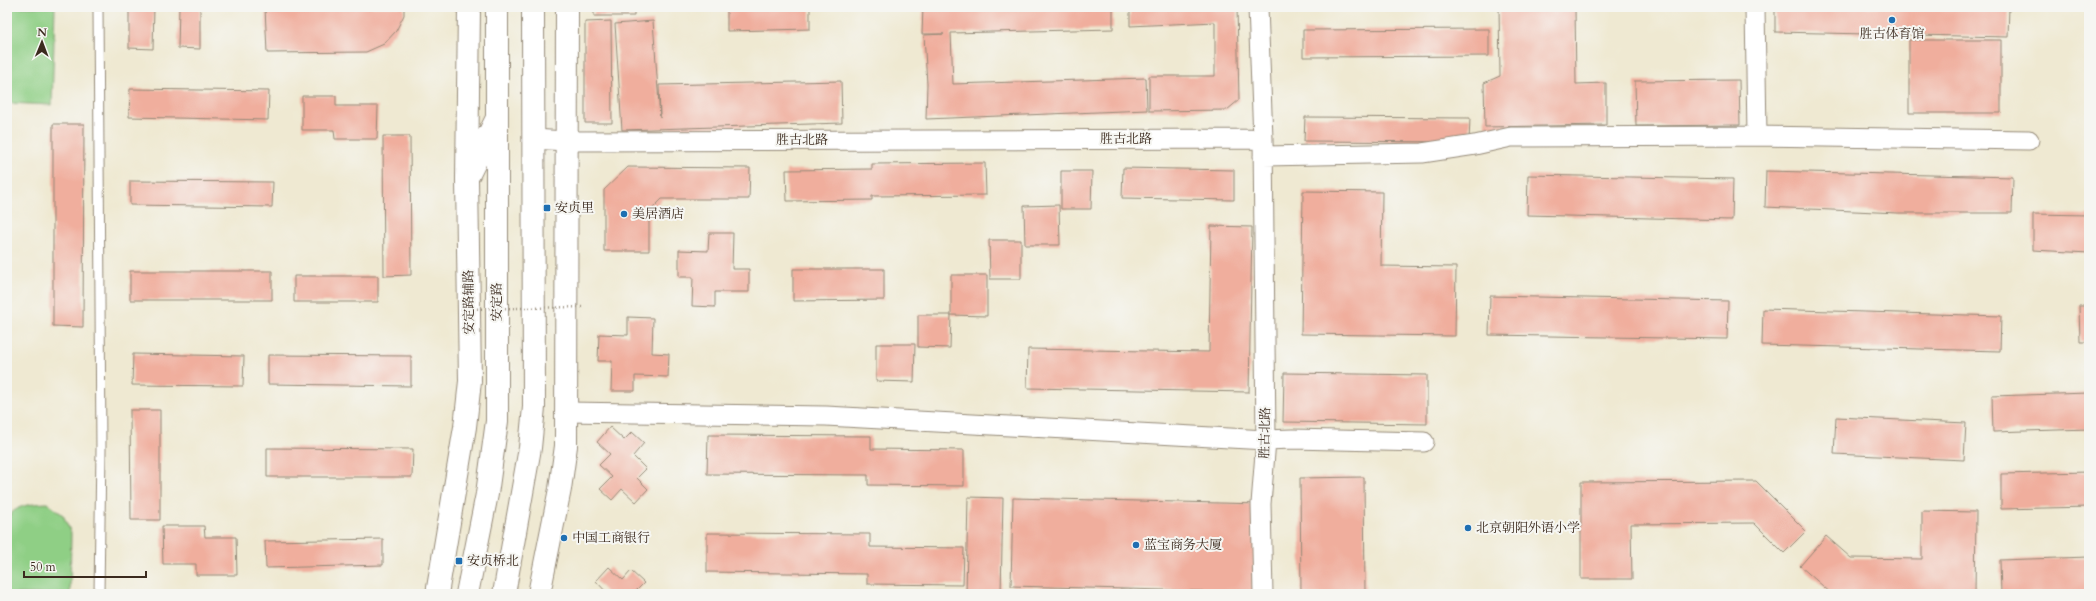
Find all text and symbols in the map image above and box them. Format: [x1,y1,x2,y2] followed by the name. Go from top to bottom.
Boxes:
[1887,15,1897,25] marker: 胜古体育馆
[22,22,62,62] north arrow
[37,25,48,40] text: N
[1859,25,1925,43] place label: 胜古体育馆
[1100,130,1152,148] street label: 胜古北路
[776,131,828,149] street label: 胜古北路
[555,199,594,217] place label: 安贞里
[542,203,552,213] marker: 安贞里
[632,205,684,223] place label: 美居酒店
[619,209,629,219] marker: 美居酒店
[459,269,479,335] street label: 安定路辅路
[488,282,506,322] street label: 安定路
[1256,407,1274,459] street label: 胜古北路
[1476,519,1580,537] place label: 北京朝阳外语小学
[1463,523,1473,533] marker: 北京朝阳外语小学
[572,529,650,547] place label: 中国工商银行
[559,533,569,543] marker: 中国工商银行
[1144,536,1222,554] place label: 蓝宝商务大厦
[1131,540,1141,550] marker: 蓝宝商务大厦
[467,552,519,570] place label: 安贞桥北
[24,553,146,579] scale bar
[454,556,464,566] marker: 安贞桥北
[30,559,57,575] text: 50 m

